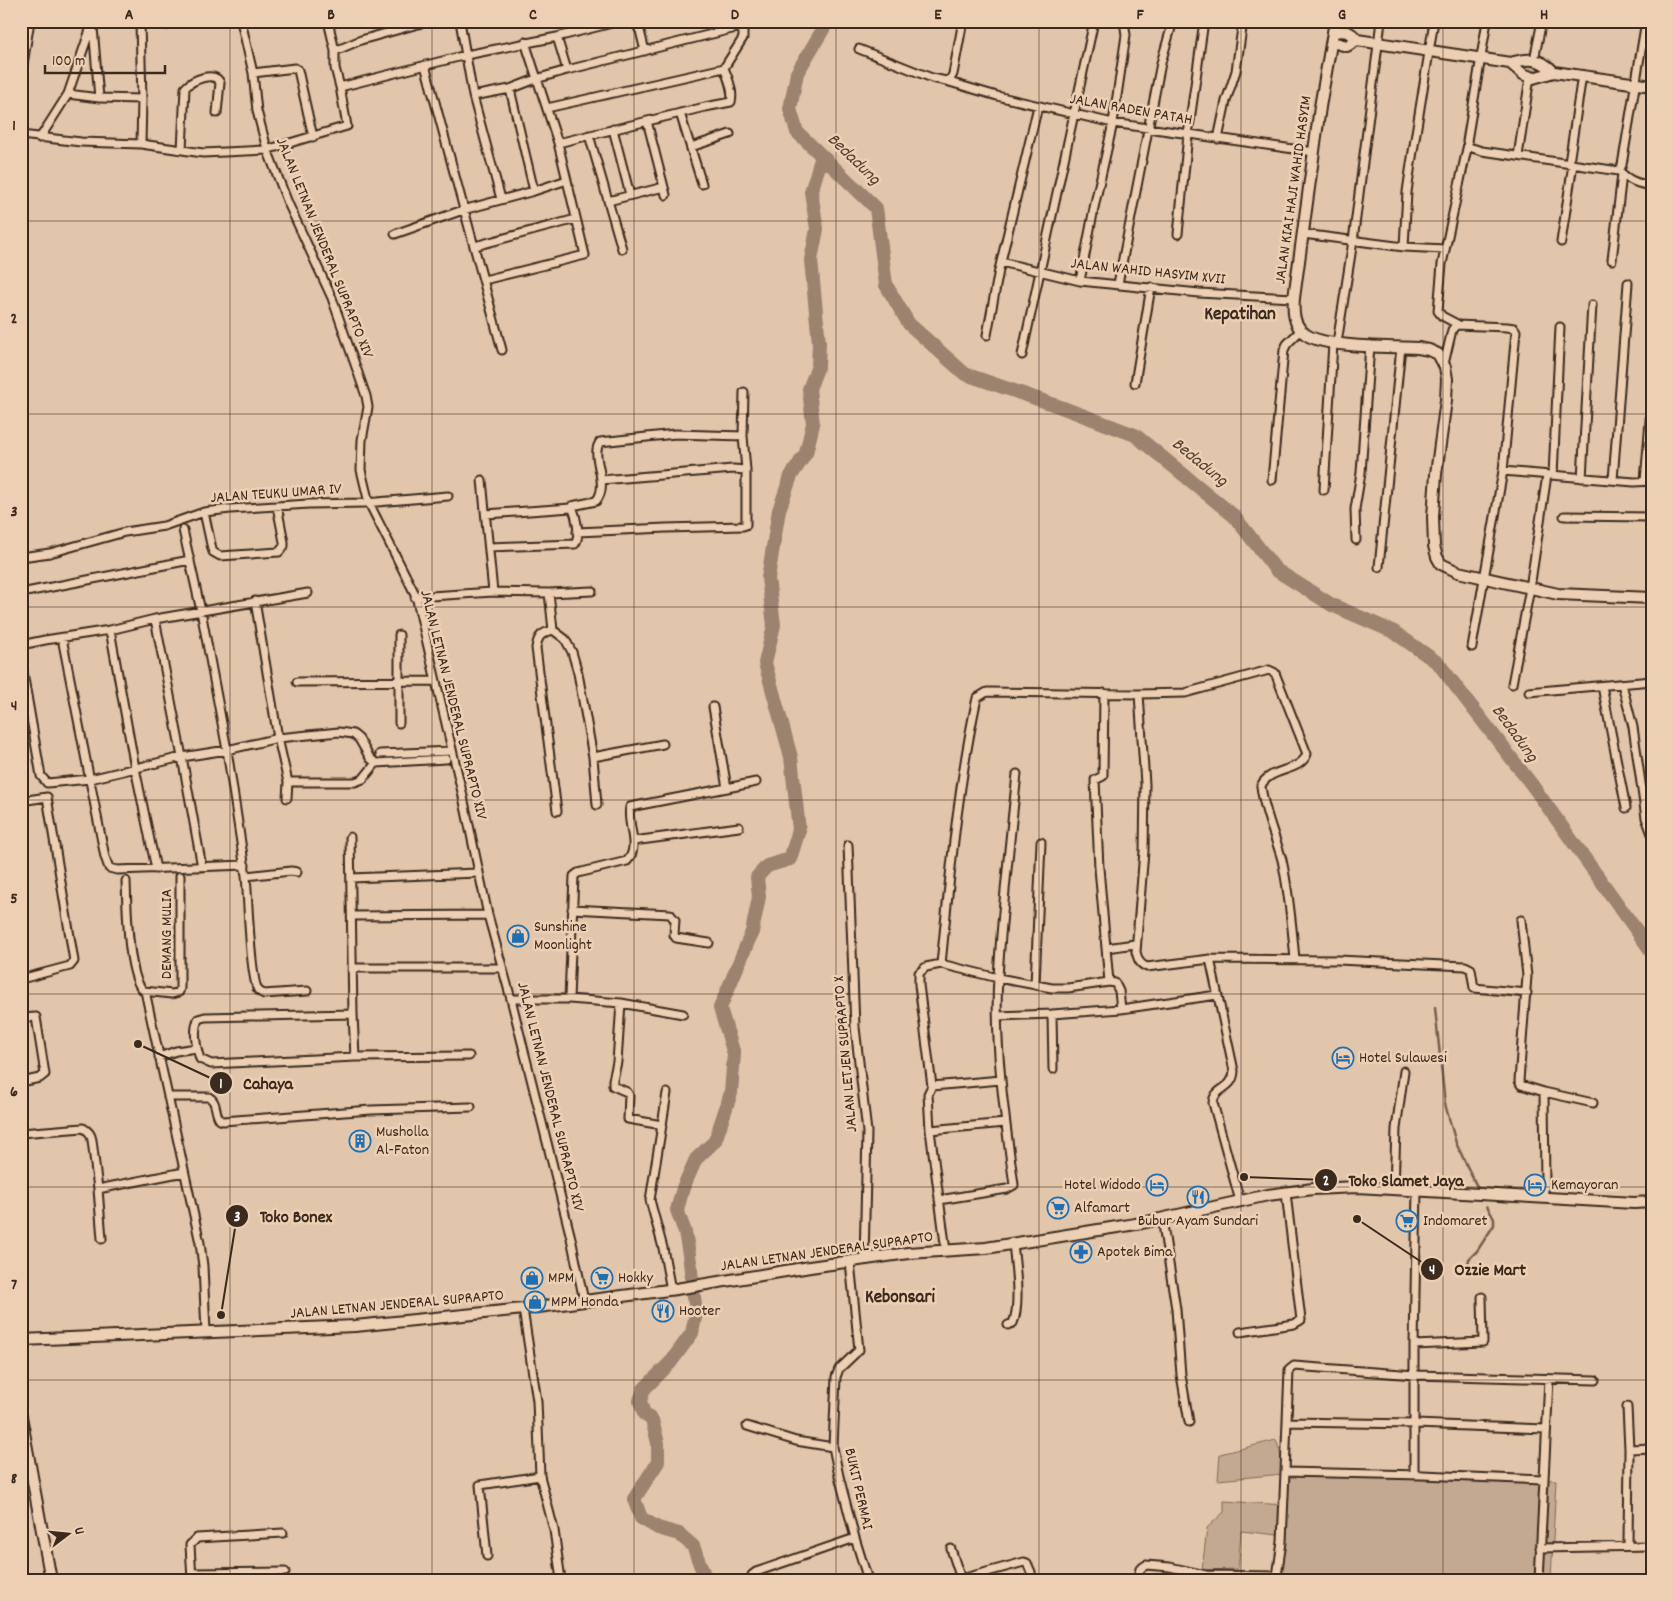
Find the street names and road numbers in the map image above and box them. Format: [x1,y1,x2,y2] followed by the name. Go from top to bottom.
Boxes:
[1068,88,1194,132] street label: JALAN RADEN PATAH
[1269,94,1319,286] street label: JALAN KIAI HAJI WAHID HASYIM
[269,134,379,362] street label: JALAN LETNAN JENDERAL SUPRAPTO XIV
[1069,252,1227,292] street label: JALAN WAHID HASYIM XVII
[210,478,343,510] street label: JALAN TEUKU UMAR IV
[413,588,493,823] street label: JALAN LETNAN JENDERAL SUPRAPTO XIV
[156,888,179,979] street label: DEMANG MULIA
[828,974,864,1133] street label: JALAN LETJEN SUPRAPTO X
[510,980,590,1215] street label: JALAN LETNAN JENDERAL SUPRAPTO XIV
[719,1226,935,1278] street label: JALAN LETNAN JENDERAL SUPRAPTO
[289,1284,505,1326] street label: JALAN LETNAN JENDERAL SUPRAPTO
[837,1446,879,1532] street label: BUKIT PERMAI

